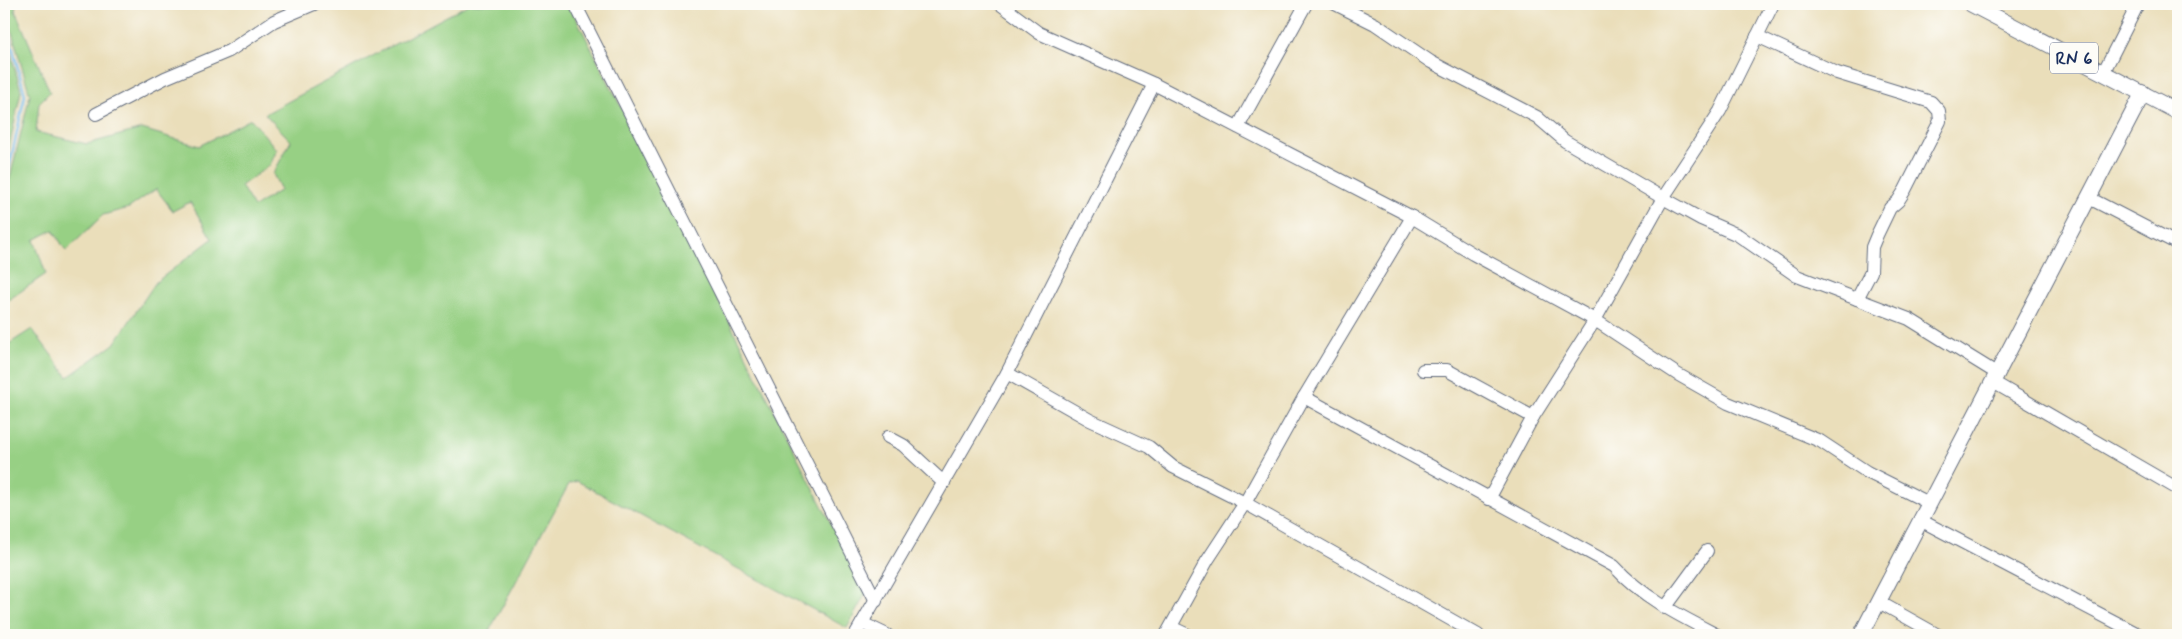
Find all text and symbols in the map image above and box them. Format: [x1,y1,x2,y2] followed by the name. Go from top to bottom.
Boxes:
[2050,42,2098,74] road number: RN 6

